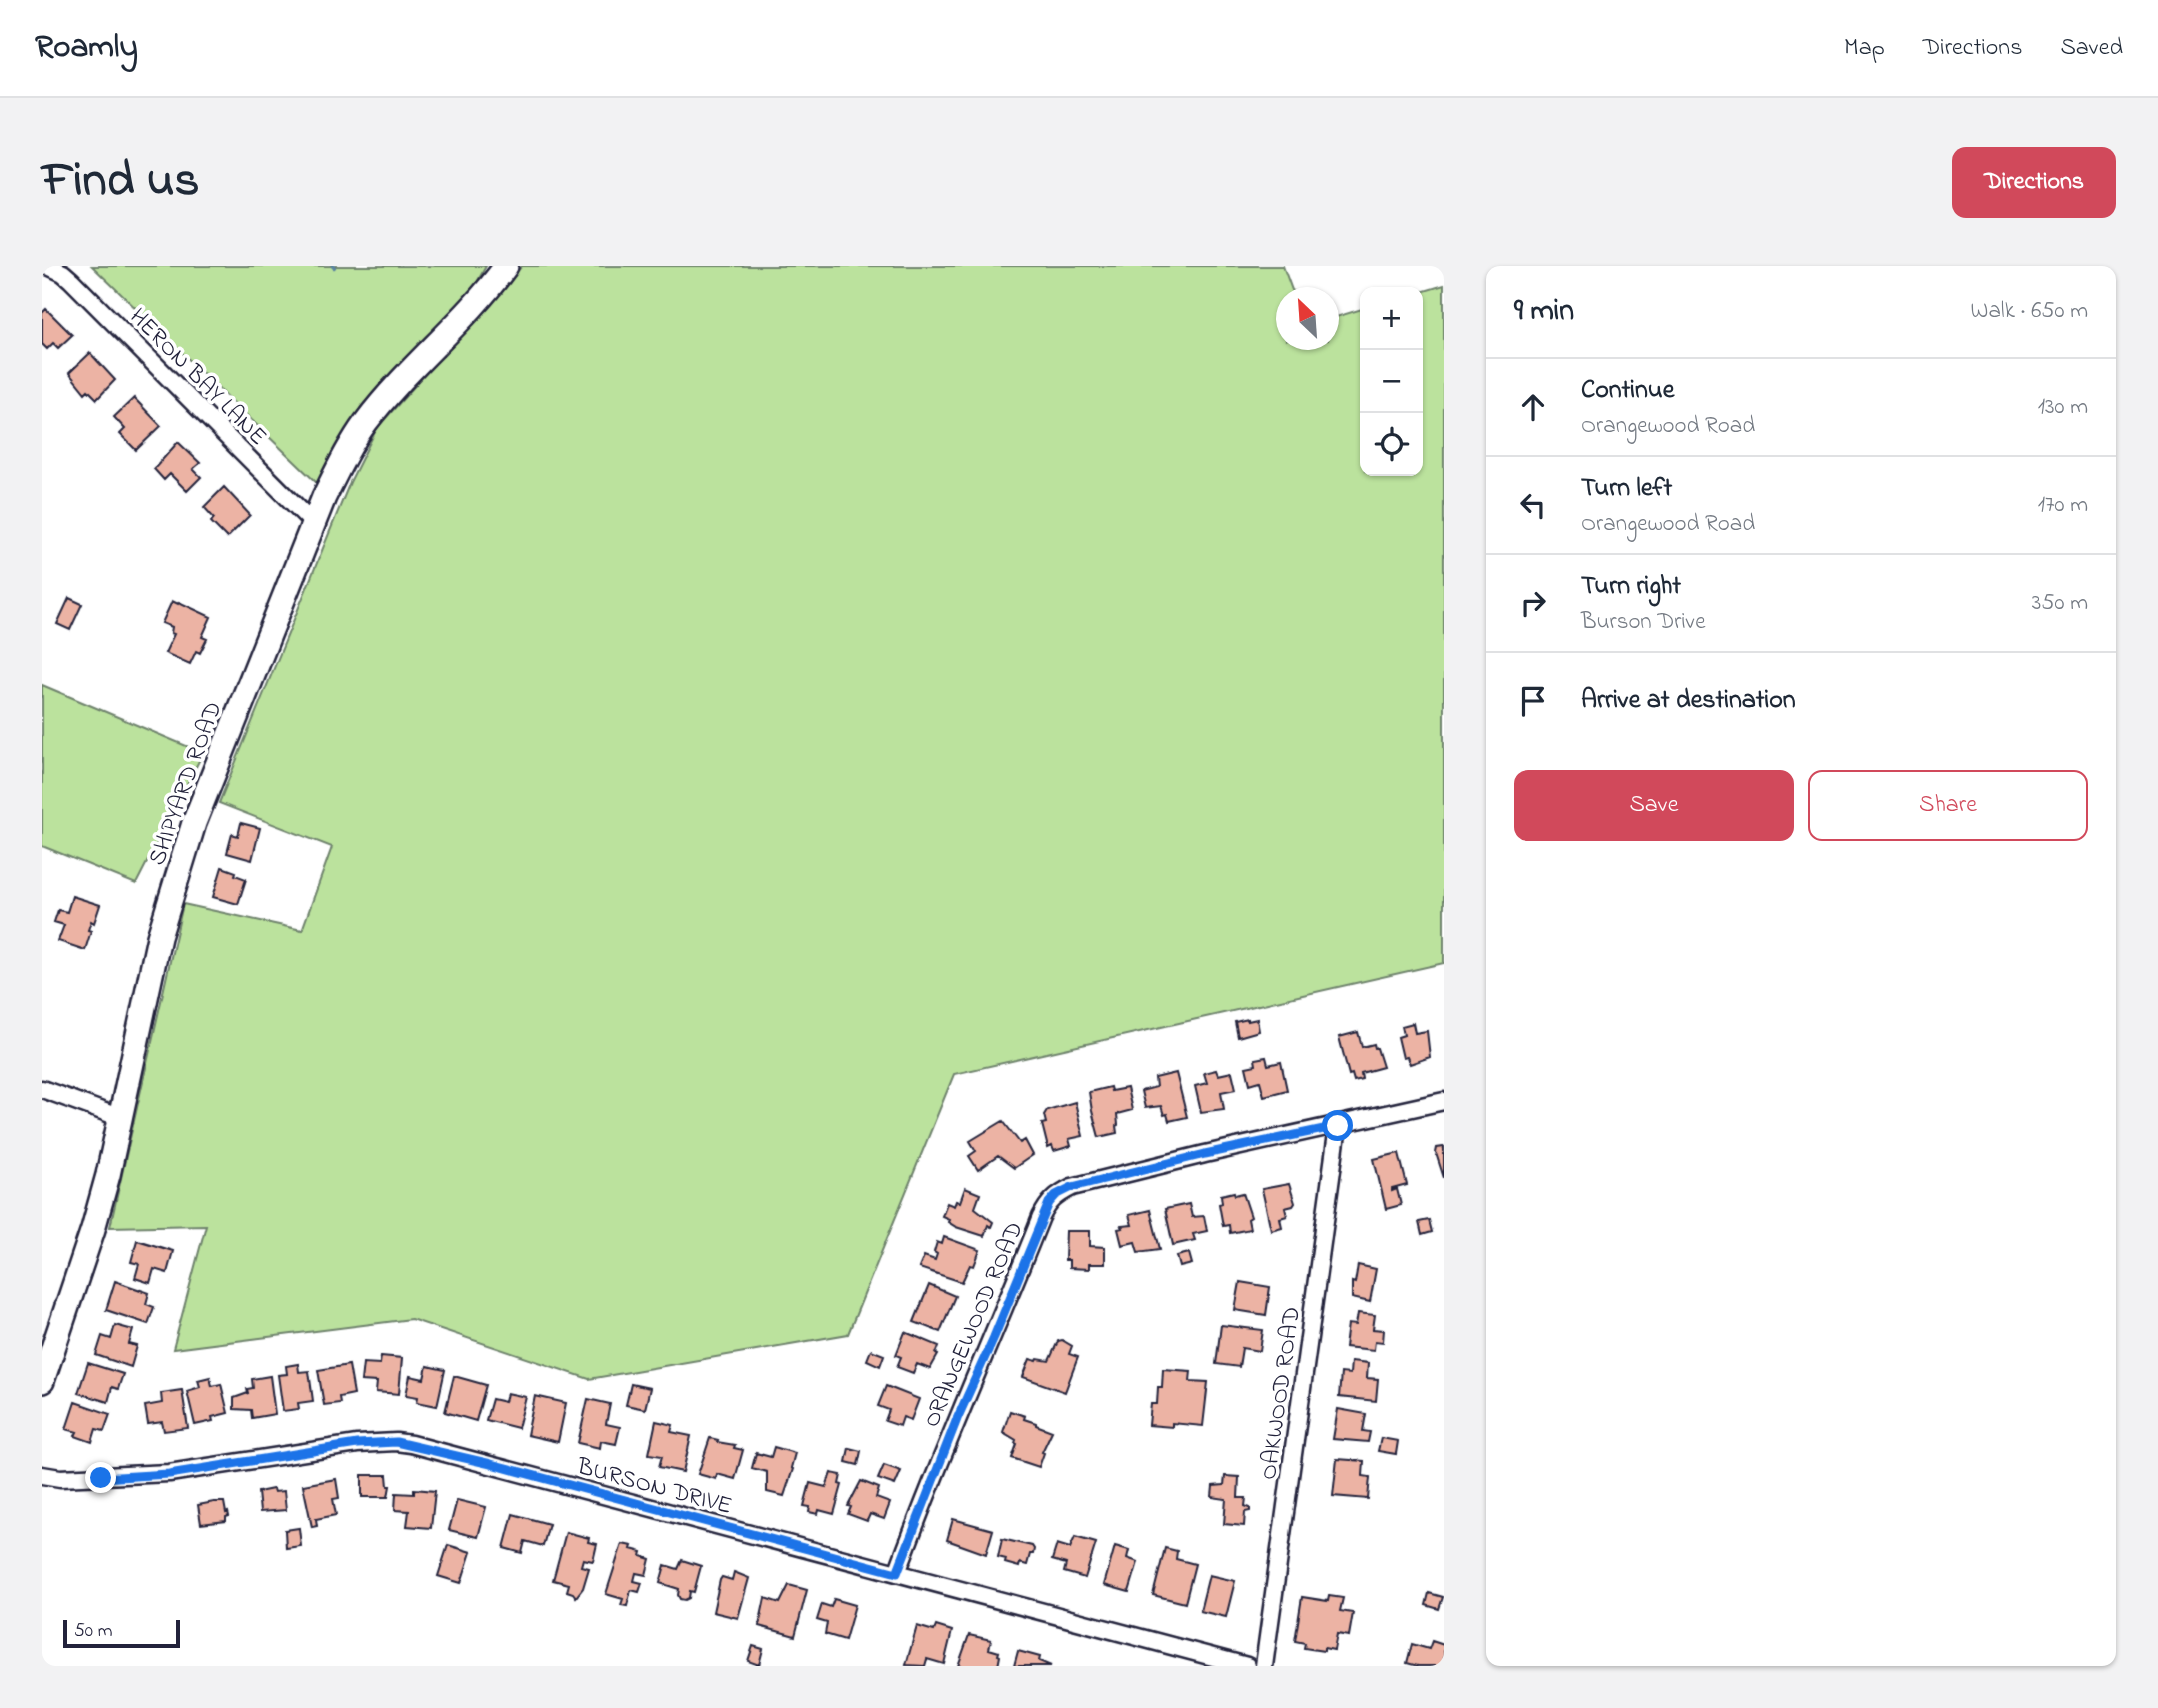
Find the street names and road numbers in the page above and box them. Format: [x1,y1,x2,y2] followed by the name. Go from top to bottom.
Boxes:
[120,301,274,455] street label: HERON BAY LANE
[141,697,232,871] street label: SHIPYARD ROAD
[915,1217,1033,1433] street label: ORANGEWOOD ROAD
[1252,1305,1311,1482] street label: OAKWOOD ROAD
[572,1450,736,1525] street label: BURSON DRIVE

